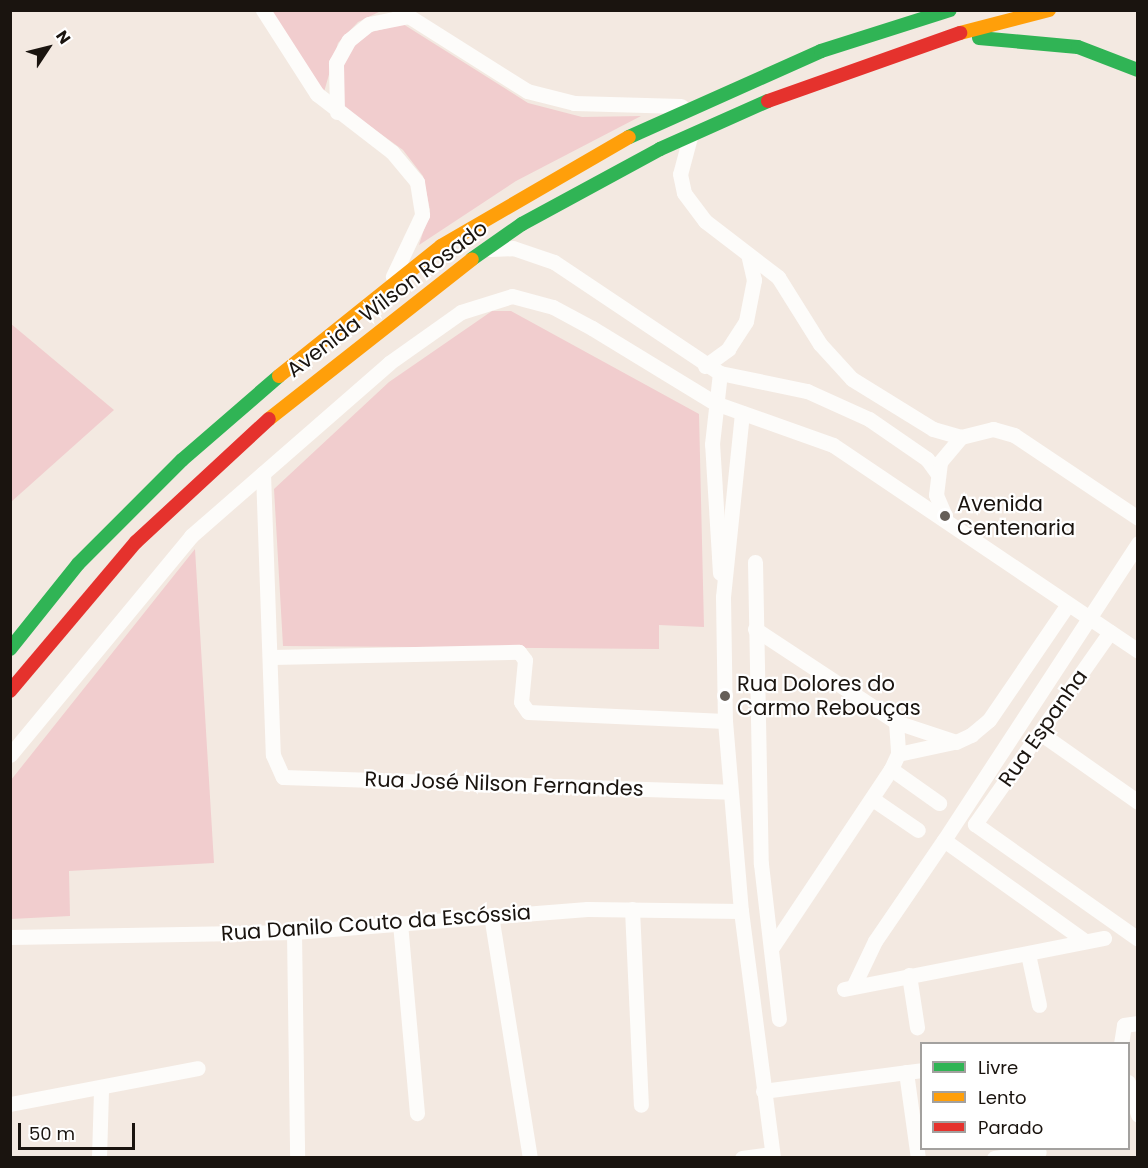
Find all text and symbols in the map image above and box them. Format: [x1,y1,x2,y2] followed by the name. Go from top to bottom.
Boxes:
[18,18,78,78] north arrow
[50,26,76,49] text: N
[282,215,492,383] street label: Avenida Wilson Rosado
[957,491,1075,541] place label: Avenida Centenaria
[938,509,952,523] marker: Avenida Centenaria
[993,665,1093,791] street label: Rua Espanha
[737,671,921,721] place label: Rua Dolores do Carmo Rebouças
[718,689,732,703] marker: Rua Dolores do Carmo Rebouças
[364,767,644,801] street label: Rua José Nilson Fernandes
[220,900,532,946] street label: Rua Danilo Couto da Escóssia
[920,1042,1130,1150] legend
[978,1055,1018,1080] text: Livre
[978,1085,1027,1110] text: Lento
[21,1111,138,1149] scale bar
[978,1115,1043,1140] text: Parado
[29,1121,75,1146] text: 50 m

